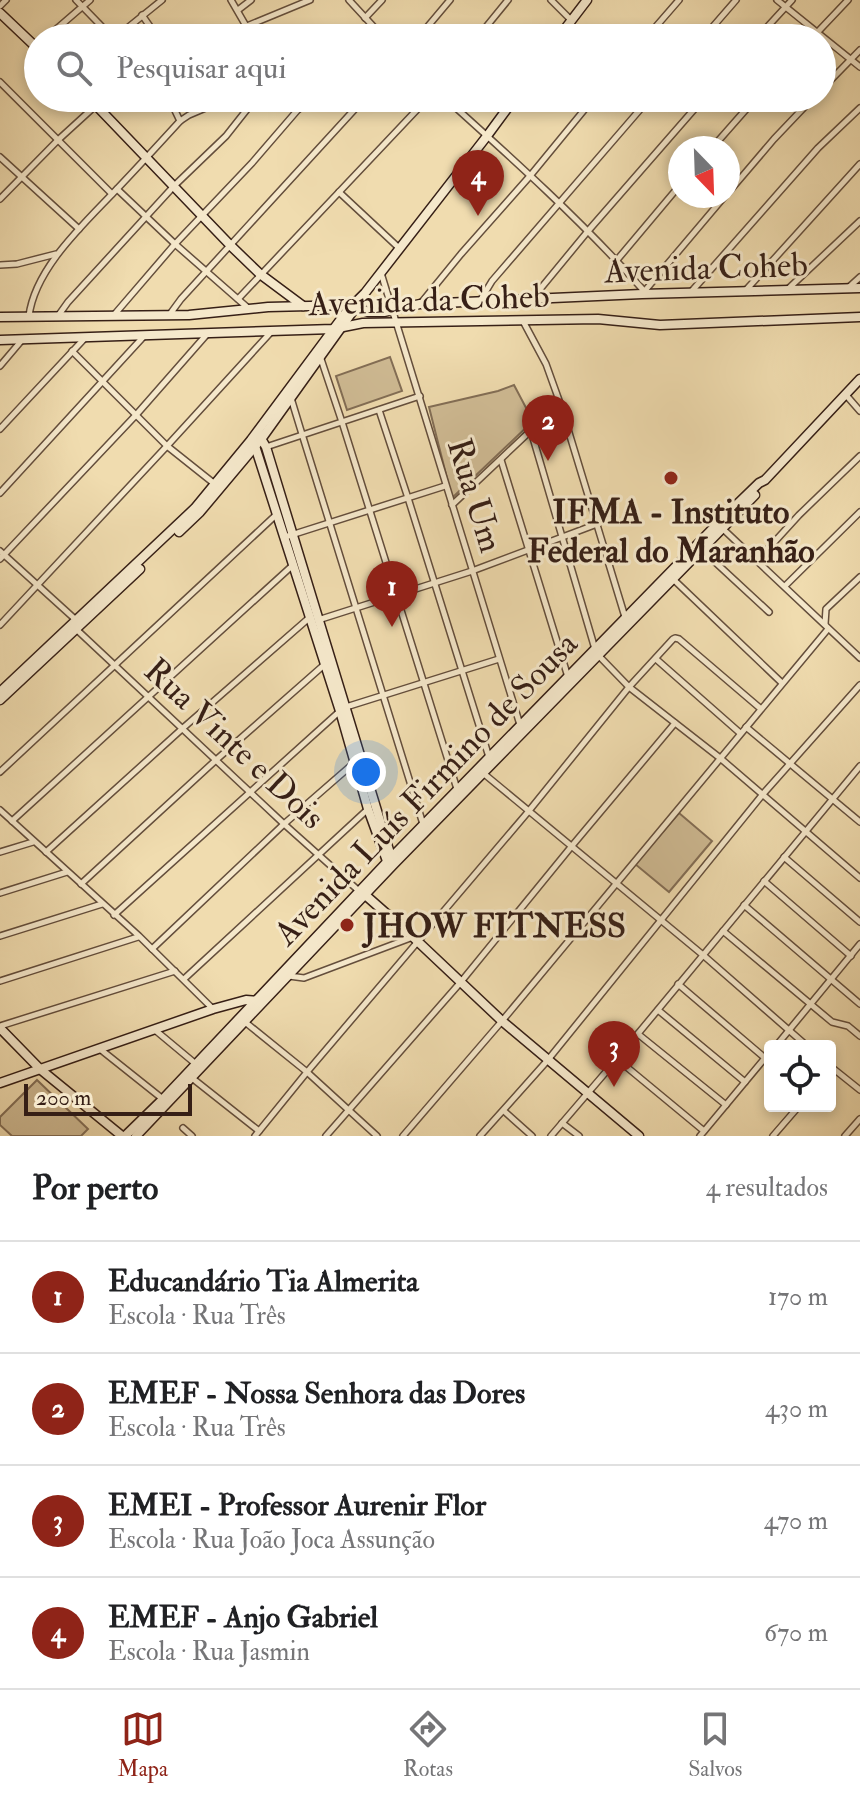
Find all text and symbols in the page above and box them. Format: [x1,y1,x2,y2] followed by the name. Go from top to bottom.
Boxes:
[24,24,836,112] search box
[52,46,96,90] icon: search
[116,50,286,87] text: Pesquisar aqui
[668,136,740,208] north arrow
[452,150,504,216] pin: 4
[603,243,808,294] street label: Avenida Coheb
[307,275,550,326] street label: Avenida da Coheb
[522,395,574,461] pin: 2
[437,433,512,558] street label: Rua Um
[662,469,680,487] marker: IFMA - Instituto Federal do Maranhão
[527,491,815,573] place label: IFMA - Instituto Federal do Maranhão
[366,561,418,627] pin: 1
[264,623,588,956] street label: Avenida Luís Firmino de Sousa
[135,649,333,839] street label: Rua Vinte e Dois
[346,752,386,792] your location
[361,905,626,948] place label: JHOW FITNESS
[338,916,356,934] marker: JHOW FITNESS
[588,1021,640,1087] pin: 3
[764,1040,836,1112] map controls
[764,1040,836,1112] button: locate
[24,1080,192,1116] scale bar
[36,1084,91,1112] text: 200 m
[32,1167,158,1210] text: Por perto
[706,1172,828,1204] text: 4 resultados
[108,1263,419,1300] text: Educandário Tia Almerita
[53,1281,63,1313] text: 1
[768,1281,828,1313] text: 170 m
[108,1300,286,1332] text: Escola · Rua Três
[108,1375,525,1412] text: EMEF - Nossa Senhora das Dores
[51,1393,65,1425] text: 2
[765,1393,828,1425] text: 430 m
[108,1412,286,1444] text: Escola · Rua Três
[108,1487,486,1524] text: EMEI - Professor Aurenir Flor
[53,1505,63,1537] text: 3
[764,1505,828,1537] text: 470 m
[108,1524,435,1556] text: Escola · Rua João Joca Assunção
[108,1599,378,1636] text: EMEF - Anjo Gabriel
[51,1617,65,1649] text: 4
[764,1617,828,1649] text: 670 m
[108,1636,310,1668] text: Escola · Rua Jasmin
[118,1707,168,1783] tab: Mapa
[403,1707,453,1783] tab: Rotas
[688,1707,742,1783] tab: Salvos

